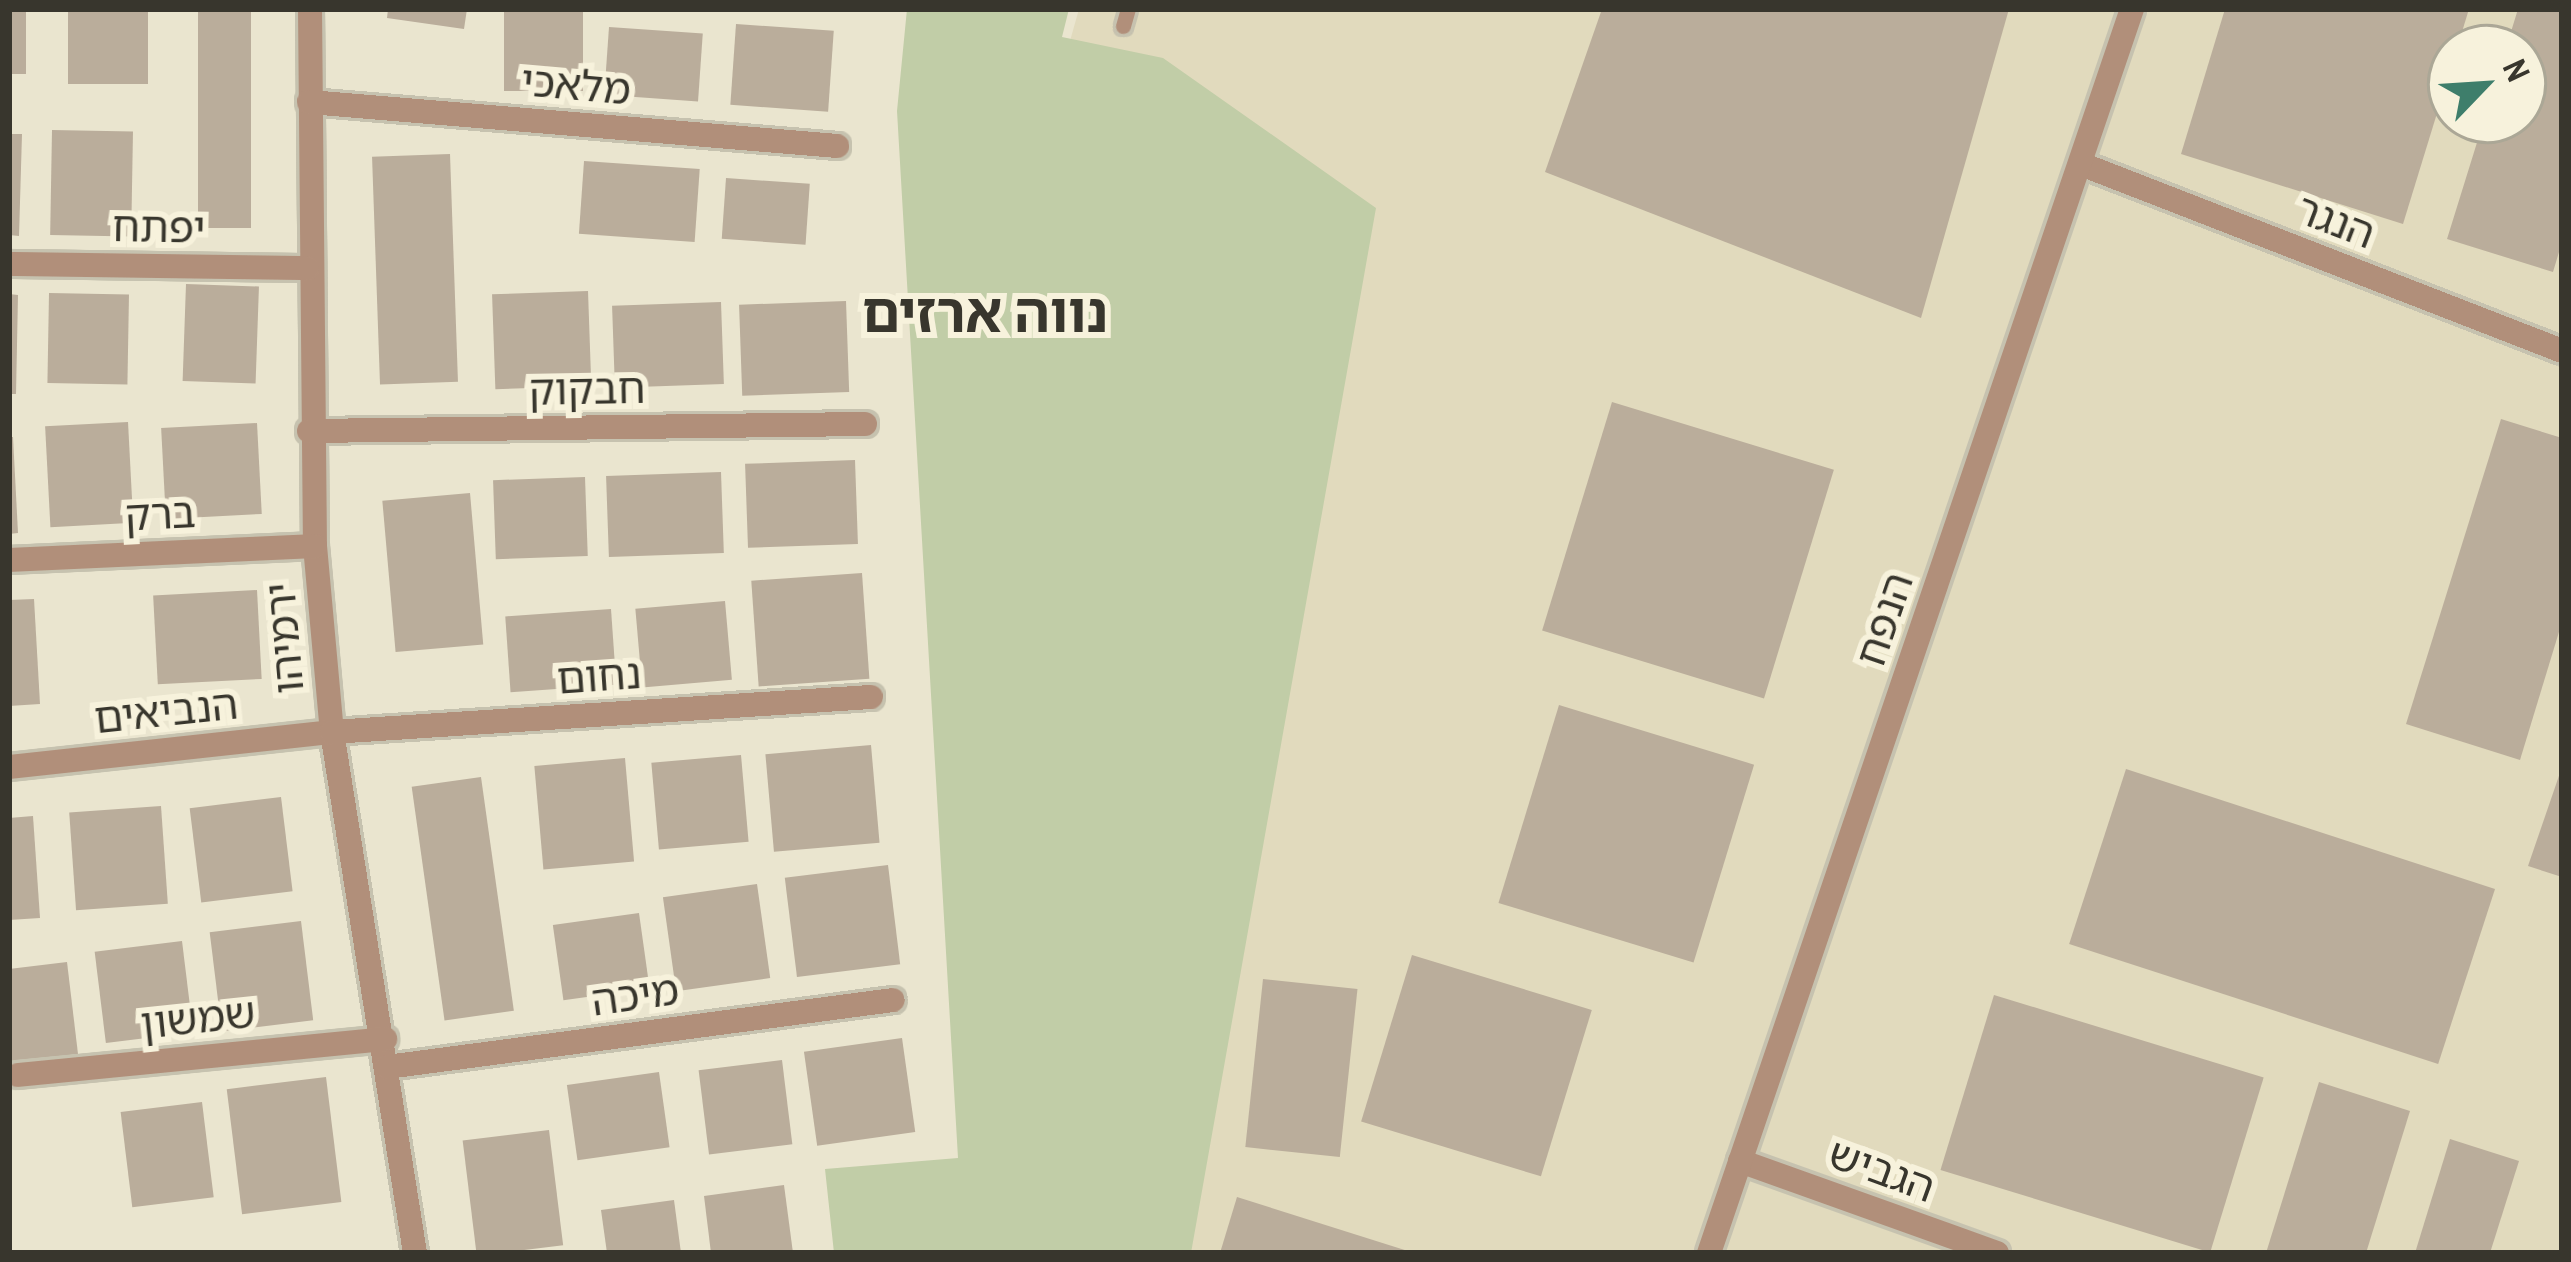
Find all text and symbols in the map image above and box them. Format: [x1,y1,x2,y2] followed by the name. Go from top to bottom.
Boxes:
[2427,24,2547,144] north arrow
[2493,52,2541,88] text: N
[519,55,633,115] street label: מלאכי
[2290,183,2382,259] street label: הנגר
[112,201,206,253] street label: יפתח
[862,281,1108,345] district label: נווה ארזים
[528,363,646,415] street label: חבקוק
[123,487,197,541] street label: ברק
[1845,566,1923,672] street label: הנפח
[254,580,314,696] street label: ירמיהו
[555,648,643,704] street label: נחום
[92,678,240,744] street label: הנביאים
[588,964,682,1026] street label: מיכה
[138,987,258,1049] street label: שמשון
[1822,1128,1942,1212] street label: הגביש

